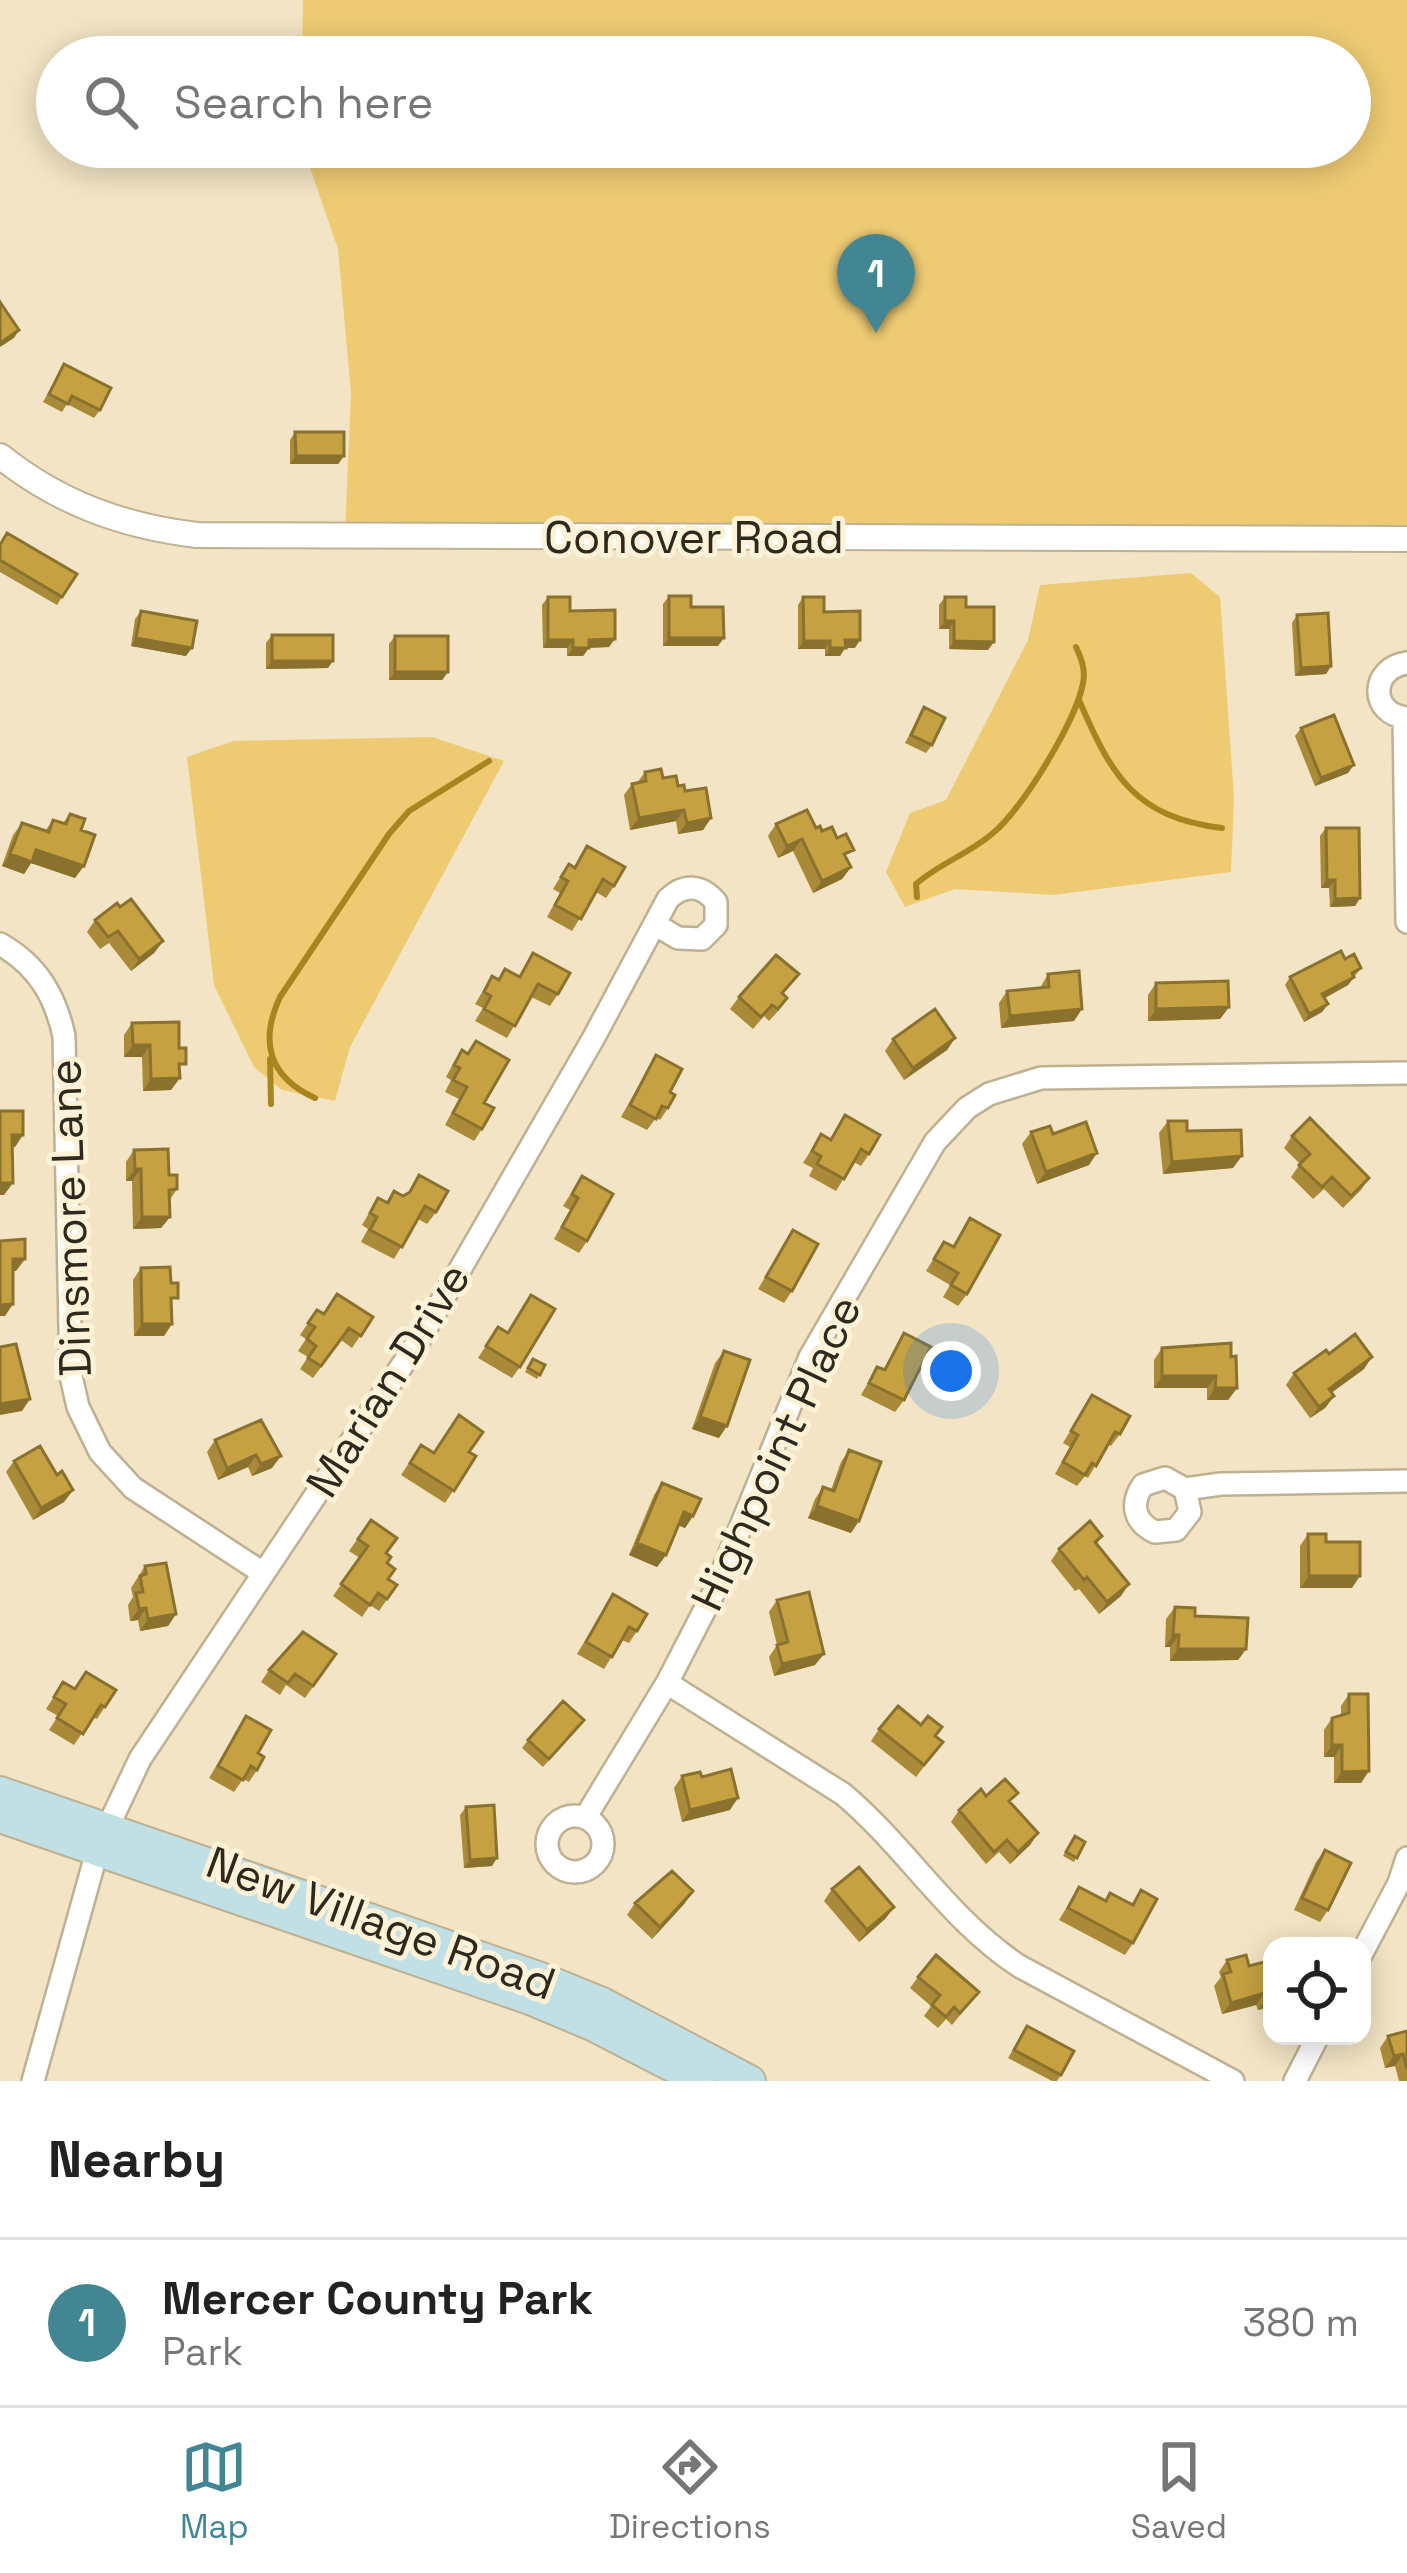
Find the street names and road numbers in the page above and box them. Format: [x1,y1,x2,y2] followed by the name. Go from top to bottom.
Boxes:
[544,509,844,566] street label: Conover Road
[36,1058,104,1378] street label: Dinsmore Lane
[293,1252,483,1508] street label: Marian Drive
[678,1286,874,1620] street label: Highpoint Place
[199,1833,563,2013] street label: New Village Road

